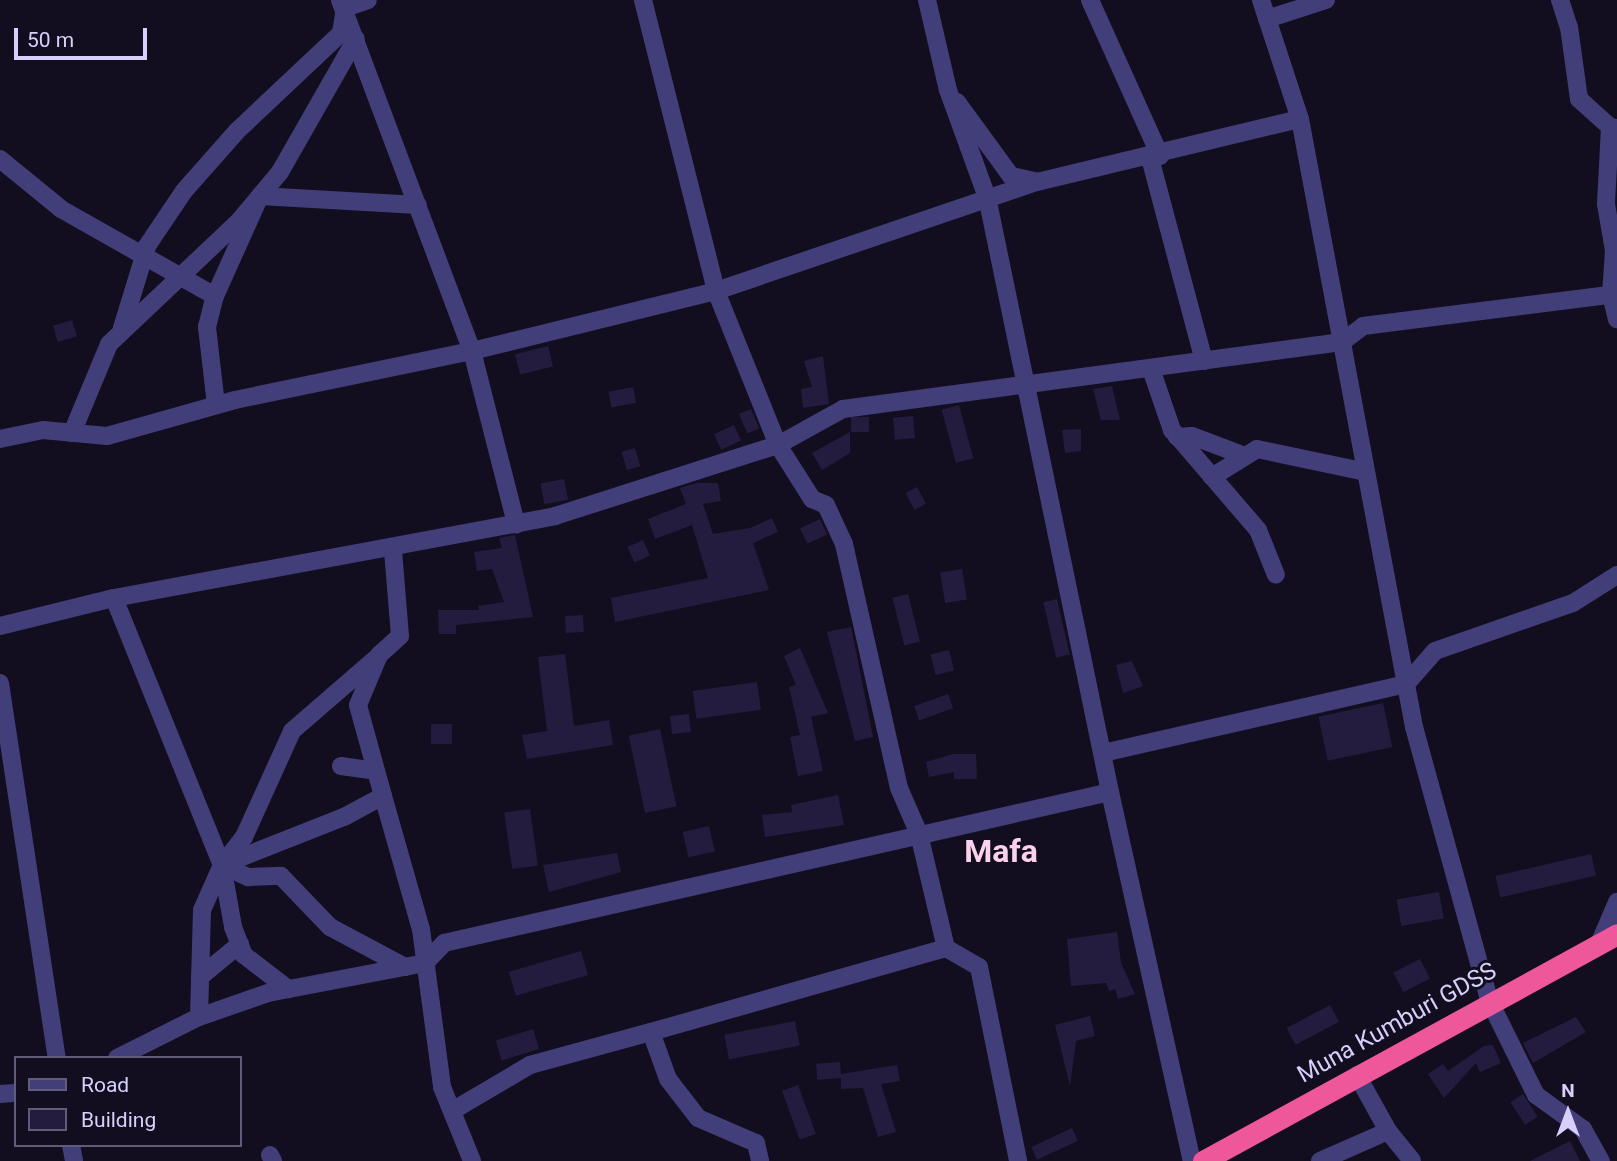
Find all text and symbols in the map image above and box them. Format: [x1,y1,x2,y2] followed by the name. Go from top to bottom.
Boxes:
[18,14,150,58] scale bar
[27,28,74,52] text: 50 m
[964,832,1038,870] district label: Mafa
[1293,956,1501,1090] street label: Muna Kumburi GDSS
[14,1056,242,1147] legend
[81,1073,129,1097] text: Road
[1533,1077,1603,1147] north arrow
[1561,1079,1575,1102] text: N
[81,1108,156,1132] text: Building

